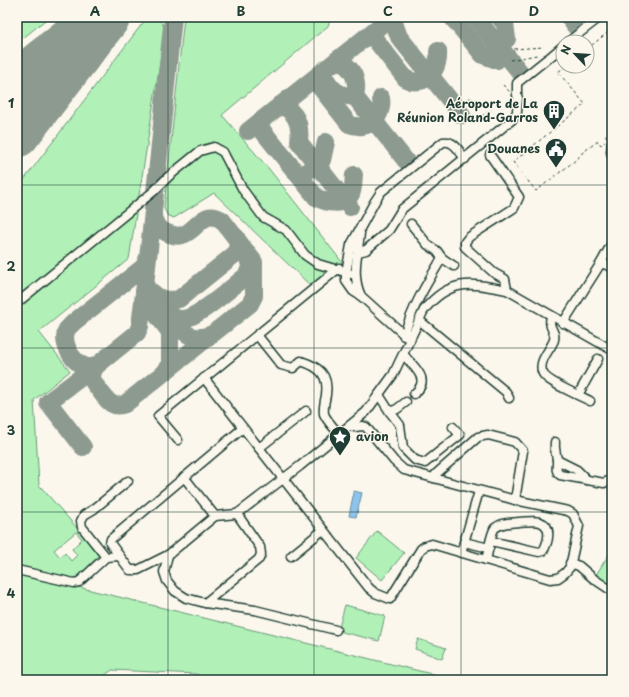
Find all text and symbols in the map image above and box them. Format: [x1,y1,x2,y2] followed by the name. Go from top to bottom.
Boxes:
[90,1,100,20] text: A
[237,1,246,20] text: B
[383,1,393,20] text: C
[529,1,539,20] text: D
[555,34,595,74] north arrow
[556,42,575,57] text: N
[8,93,14,112] text: 1
[397,94,539,126] place label: Aéroport de La Réunion Roland-Garros
[541,98,567,131] building icon: Aéroport de La Réunion Roland-Garros
[543,136,569,169] public building icon: Douanes
[487,139,540,157] place label: Douanes
[6,256,16,275] text: 2
[7,420,16,439] text: 3
[327,424,353,457] place icon: avion
[356,427,389,445] place label: avion
[7,583,16,602] text: 4

